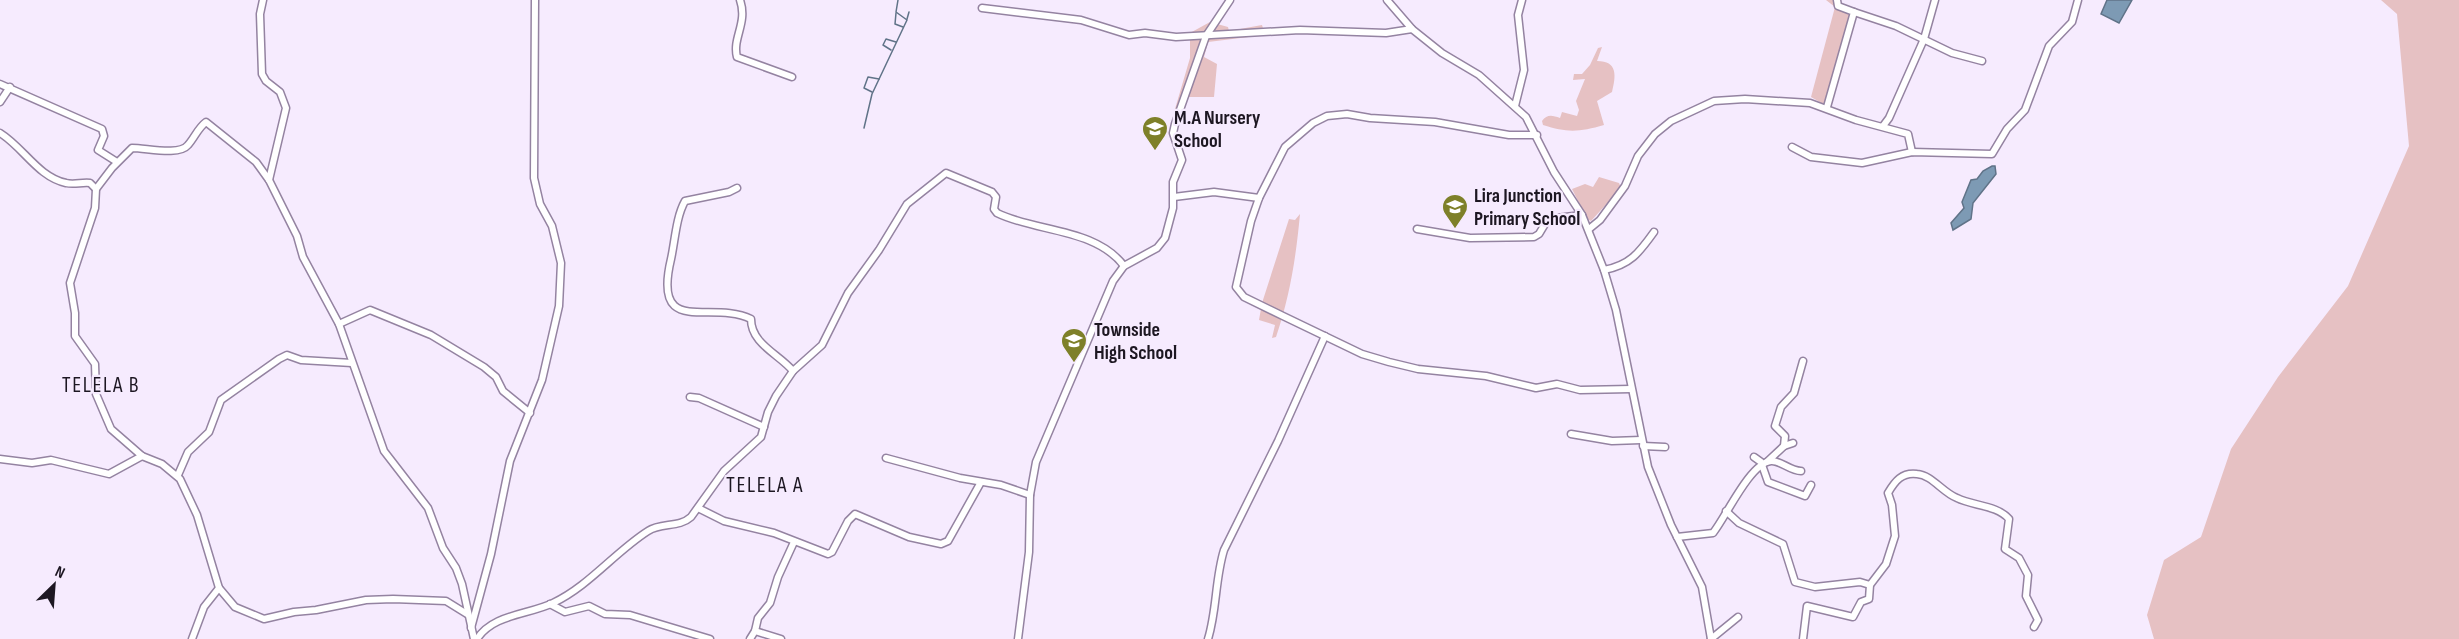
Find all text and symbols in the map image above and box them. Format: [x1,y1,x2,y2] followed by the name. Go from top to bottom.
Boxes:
[1174,106,1261,153] place label: M.A Nursery School
[1140,114,1170,152] school or university icon: M.A Nursery School
[1474,184,1580,231] place label: Lira Junction Primary School
[1440,192,1470,230] school or university icon: Lira Junction Primary School
[1094,318,1177,365] place label: Townside High School
[1059,326,1089,364] school or university icon: Townside High School
[62,372,140,399] district label: TELELA B
[726,472,804,499] district label: TELELA A
[24,555,84,615] north arrow
[52,562,68,583] text: N

